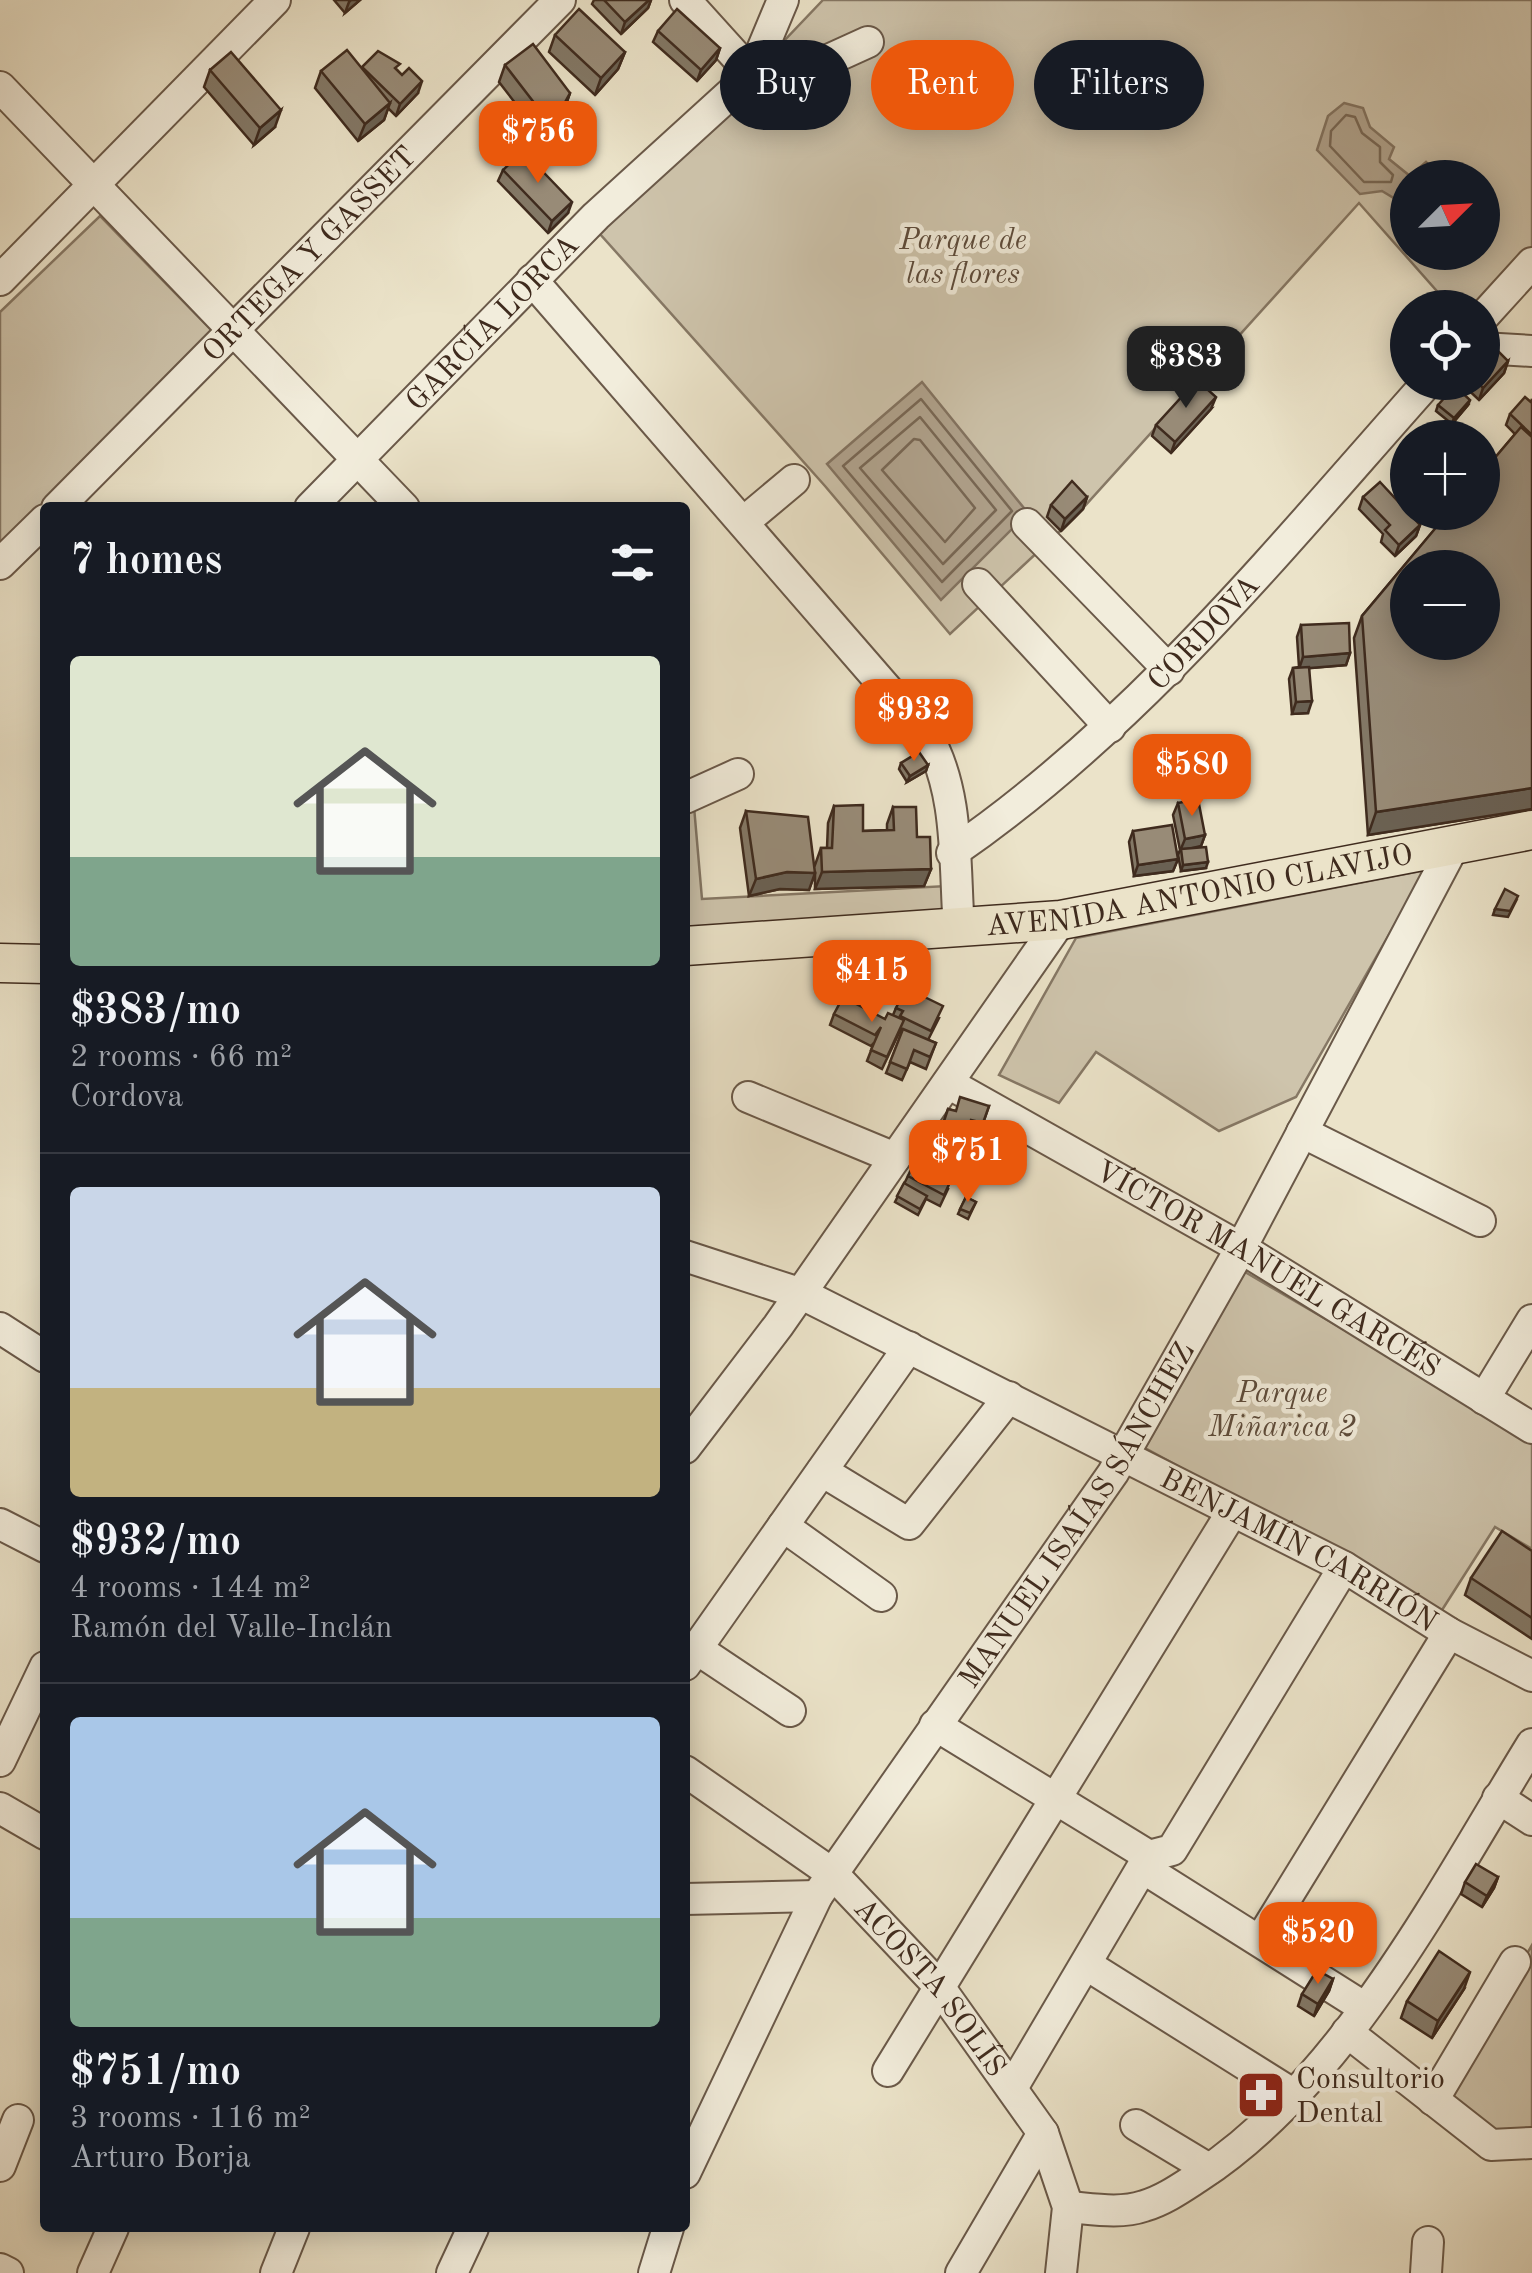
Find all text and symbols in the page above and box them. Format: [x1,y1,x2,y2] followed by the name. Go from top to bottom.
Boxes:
[720,40,851,130] chip: Buy
[871,40,1014,130] chip: Rent
[1034,40,1204,130] chip: Filters
[479,101,597,186] pin: $756
[501,117,575,149] text: $756
[198,142,423,369] street label: ORTEGA Y GASSET
[1390,160,1500,270] north arrow
[1390,160,1500,660] map controls
[898,226,1027,290] park label: Parque de las flores
[401,230,585,417] street label: GARCÍA LORCA
[1390,290,1500,400] button: locate
[1127,326,1245,411] pin: $383
[1149,342,1223,374] text: $383
[1390,420,1500,530] button: +
[605,535,660,590] icon: filters
[70,541,222,583] text: 7 homes
[1390,550,1500,660] button: −
[1143,570,1266,697] street label: CORDOVA
[855,679,973,764] pin: $932
[877,695,951,727] text: $932
[275,721,455,901] icon: home
[1133,734,1251,819] pin: $580
[1155,750,1229,782] text: $580
[985,840,1415,942] street label: AVENIDA ANTONIO CLAVIJO
[813,940,931,1025] pin: $415
[835,956,909,988] text: $415
[70,991,241,1033] text: $383/mo
[70,1042,292,1074] text: 2 rooms · 66 m²
[70,1082,183,1114] text: Cordova
[909,1120,1027,1205] pin: $751
[931,1136,1005,1168] text: $751
[1090,1156,1445,1384] street label: VÍCTOR MANUEL GARCÉS
[275,1252,455,1432] icon: home
[954,1338,1201,1694] street label: MANUEL ISAÍAS SÁNCHEZ
[1207,1379,1356,1443] park label: Parque Miñarica 2
[1155,1464,1442,1639] street label: BENJAMÍN CARRIÓN
[70,1522,241,1564] text: $932/mo
[70,1573,311,1605] text: 4 rooms · 144 m²
[70,1613,393,1645] text: Ramón del Valle-Inclán
[275,1782,455,1962] icon: home
[847,1893,1011,2083] street label: ACOSTA SOLÍS
[1259,1902,1377,1987] pin: $520
[1281,1918,1355,1950] text: $520
[70,2052,241,2094] text: $751/mo
[1296,2065,1445,2129] place label: Consultorio Dental
[1235,2069,1287,2121] pharmacy icon: Consultorio Dental
[70,2103,311,2135] text: 3 rooms · 116 m²
[70,2143,251,2175] text: Arturo Borja

